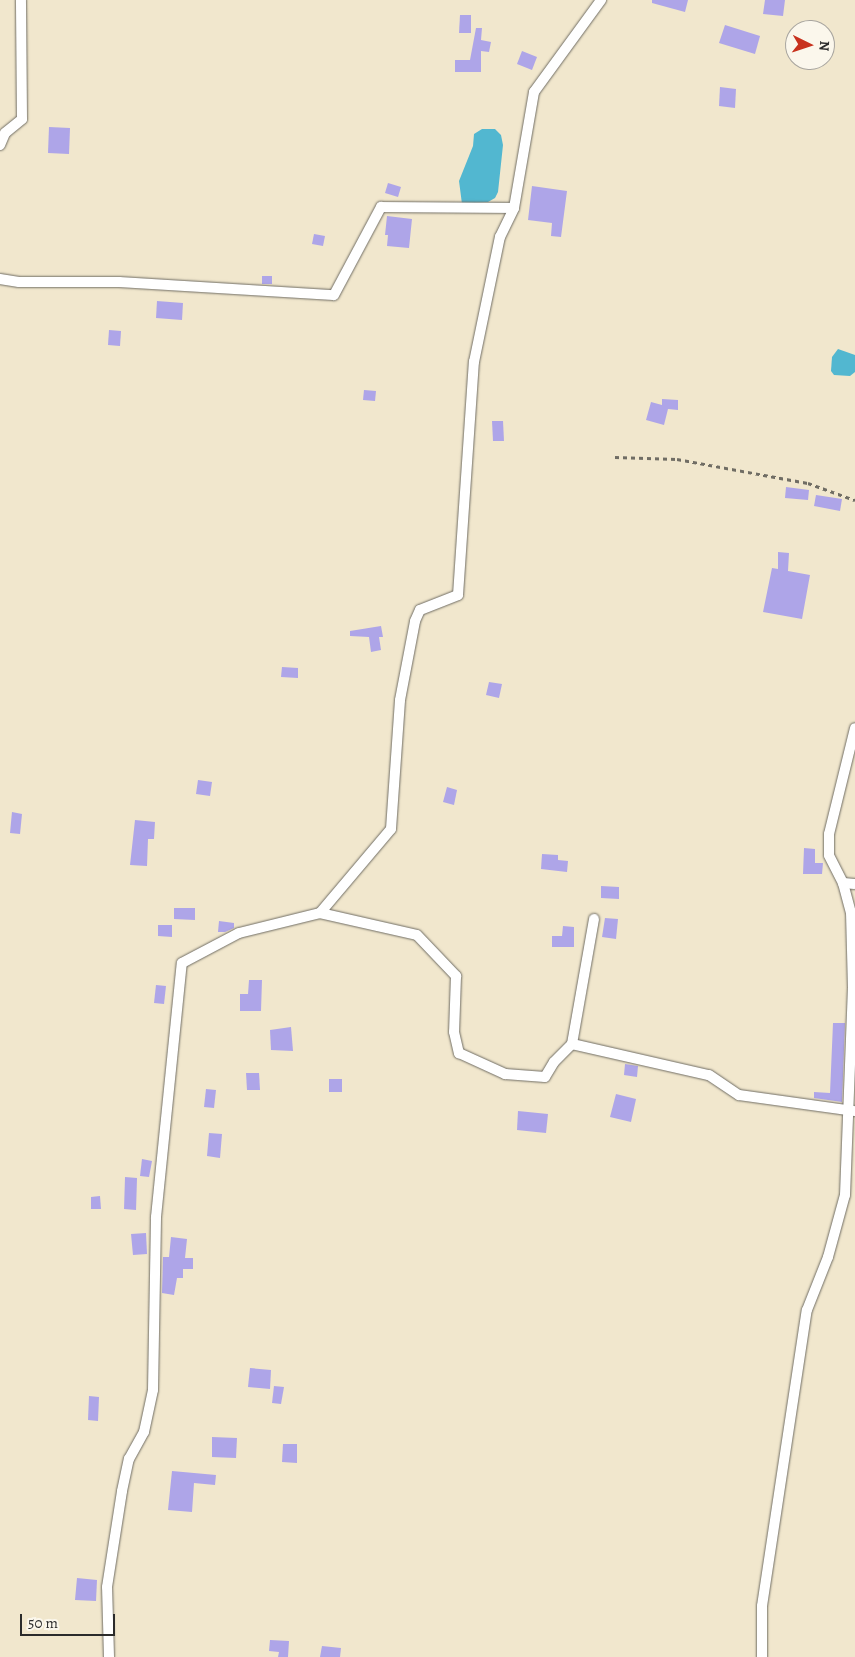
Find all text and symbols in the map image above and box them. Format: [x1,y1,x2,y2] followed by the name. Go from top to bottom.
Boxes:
[785,20,835,70] north arrow
[815,40,834,52] text: N
[22,1604,118,1636] scale bar
[28,1613,58,1633] text: 50 m

